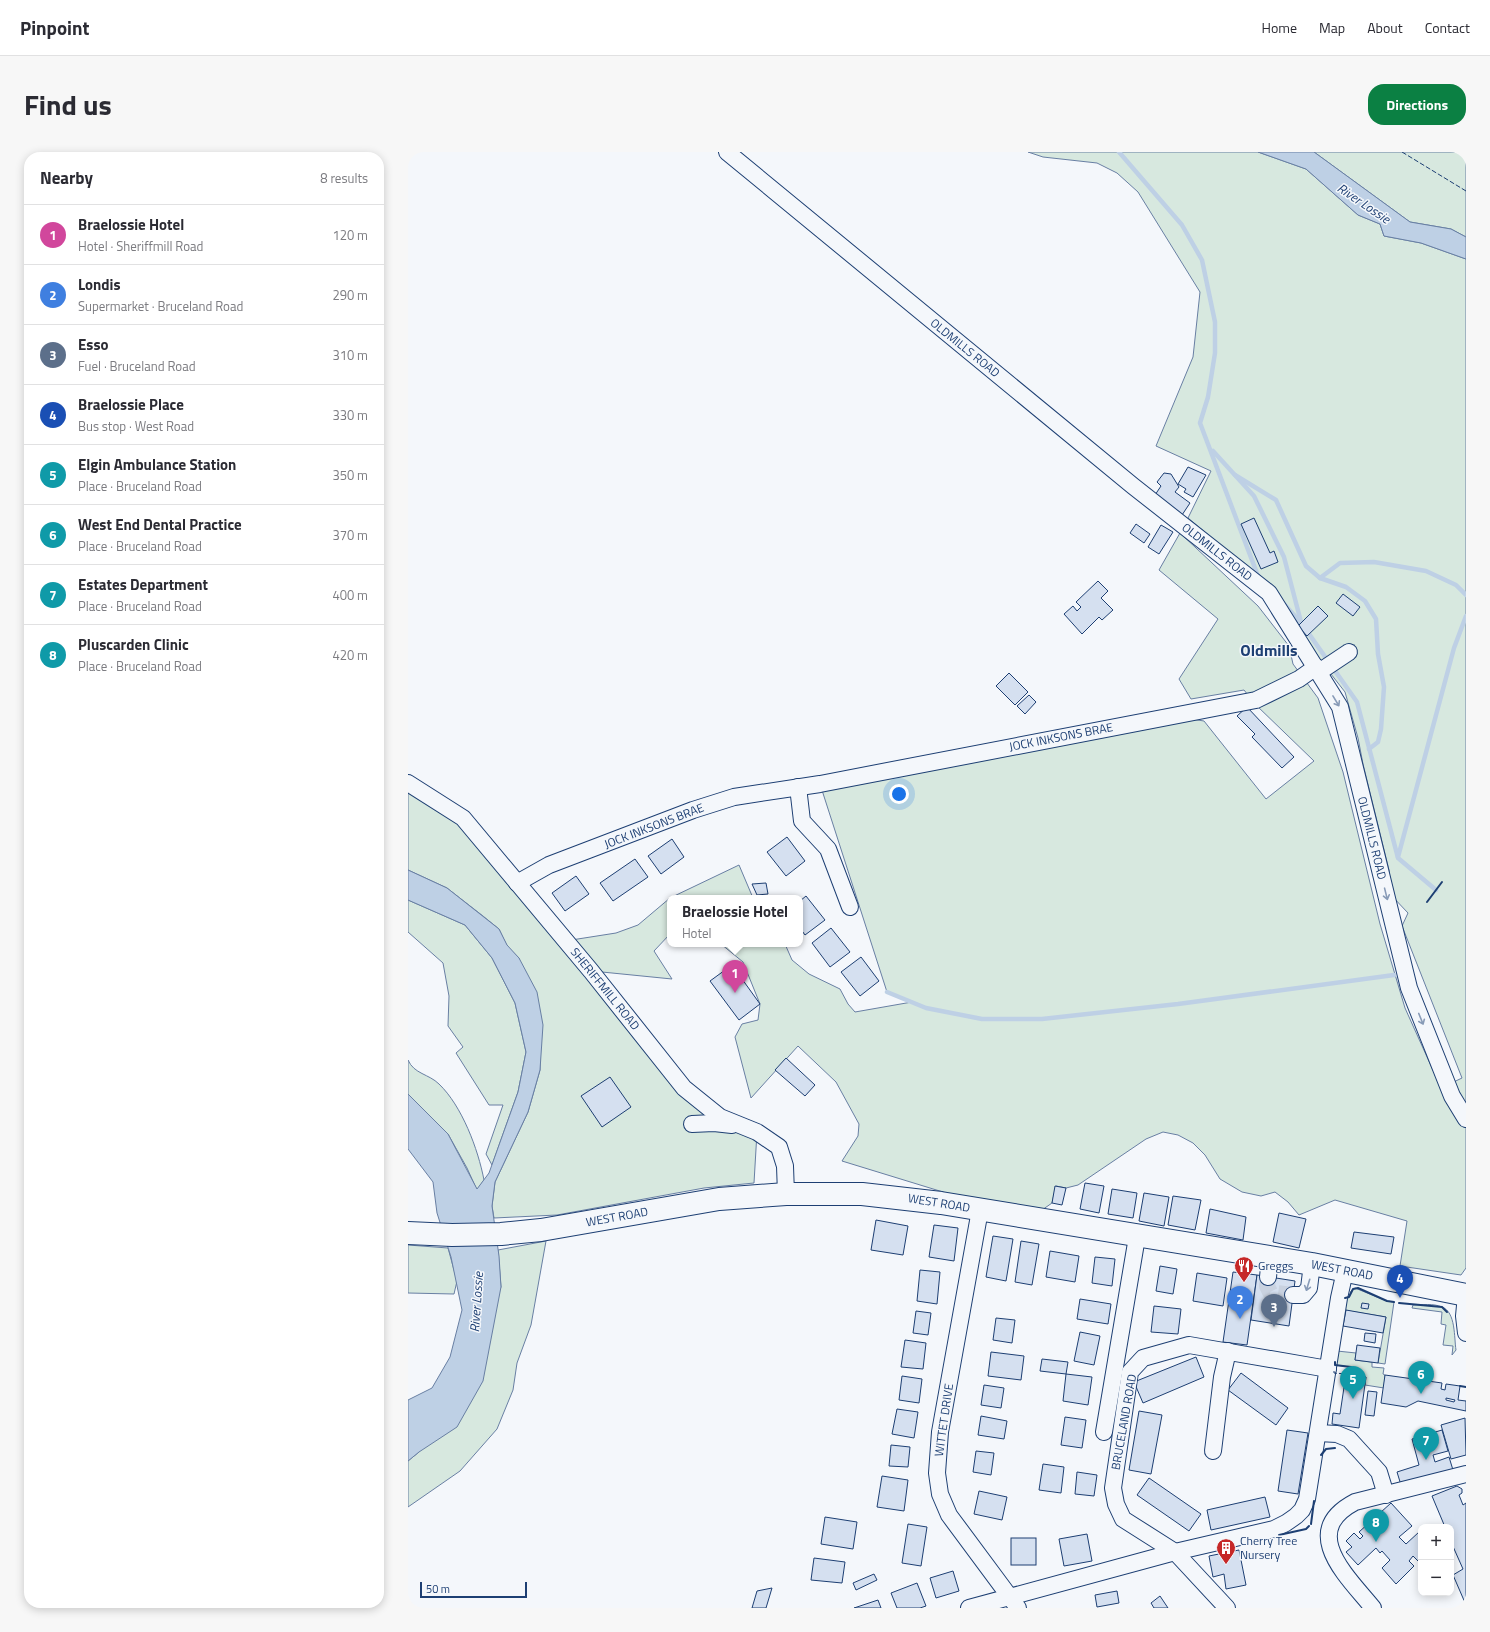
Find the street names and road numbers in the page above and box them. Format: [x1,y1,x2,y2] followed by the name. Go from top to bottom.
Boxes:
[926,313,1005,382] street label: OLDMILLS ROAD
[1178,518,1257,585] street label: OLDMILLS ROAD
[1007,717,1115,756] street label: JOCK INKSONS BRAE
[1353,794,1392,882] street label: OLDMILLS ROAD
[601,798,707,853] street label: JOCK INKSONS BRAE
[566,943,645,1034] street label: SHERIFFMILL ROAD
[907,1188,972,1217] street label: WEST ROAD
[584,1202,650,1231] street label: WEST ROAD
[1309,1254,1375,1285] street label: WEST ROAD
[1106,1372,1141,1471] street label: BRUCELAND ROAD
[929,1382,958,1458] street label: WITTET DRIVE

